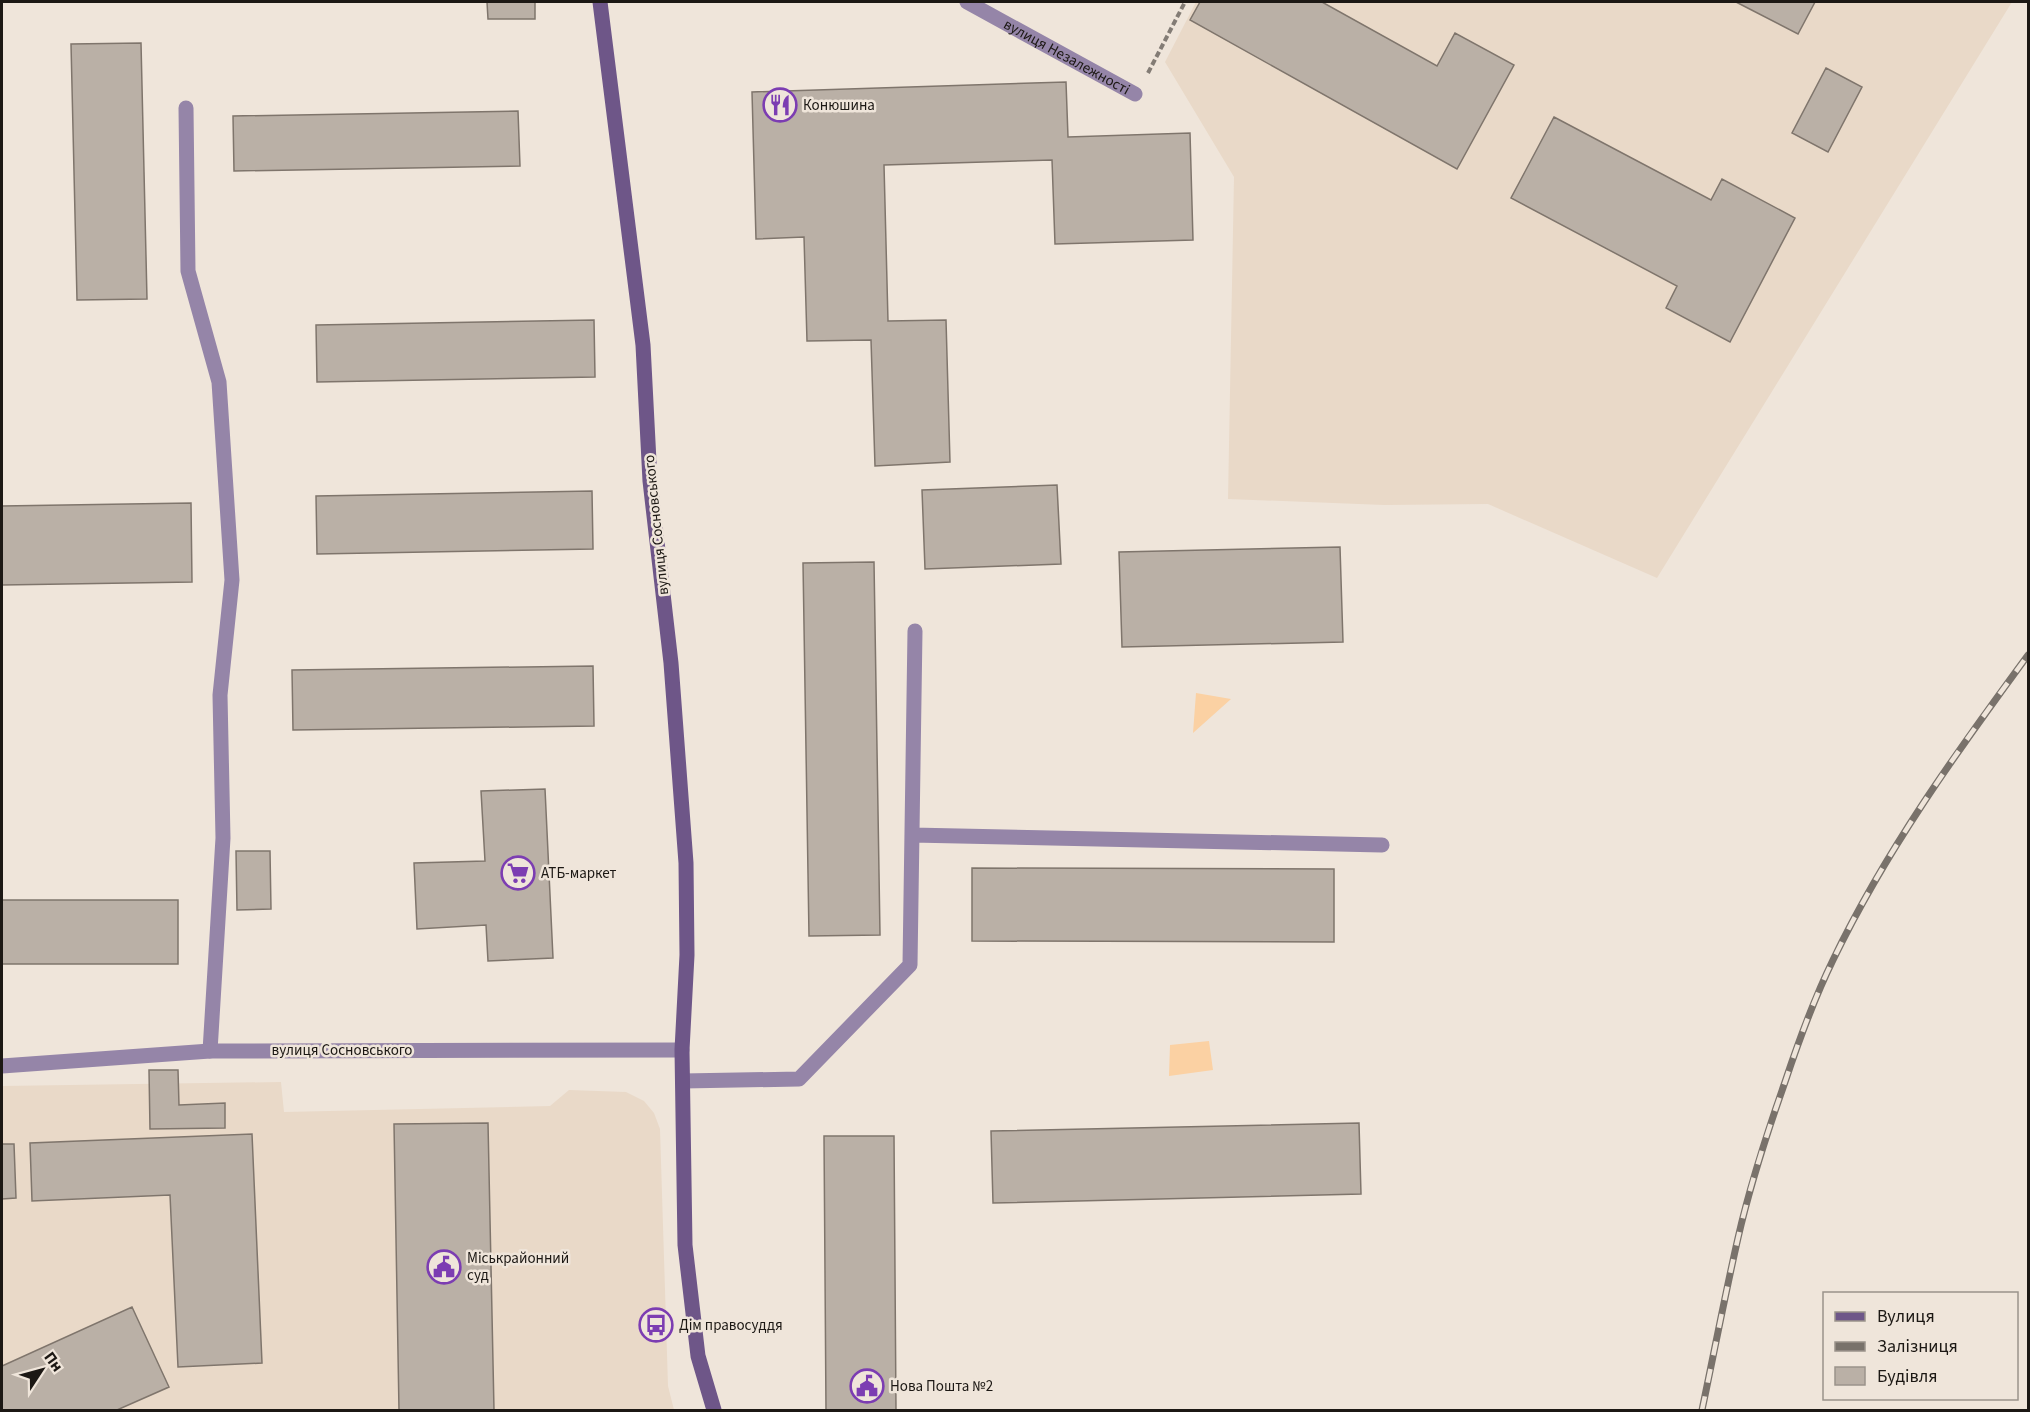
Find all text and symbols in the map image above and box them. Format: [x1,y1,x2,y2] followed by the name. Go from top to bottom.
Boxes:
[1000,14,1134,100] street label: вулиця Незалежності
[762,87,798,123] restaurant icon: Конюшина
[803,95,875,116] place label: Конюшина
[639,454,674,596] street label: вулиця Сосновського
[500,855,536,891] supermarket icon: АТБ-маркет
[541,863,617,884] place label: АТБ-маркет
[272,1040,412,1061] street label: вулиця Сосновського
[467,1248,569,1286] place label: Міськрайонний суд
[426,1249,462,1285] public building icon: Міськрайонний суд
[1823,1292,2018,1400] legend
[1877,1304,1935,1329] text: Вулиця
[638,1307,674,1343] bus stop icon: Дім правосуддя
[679,1315,783,1336] place label: Дім правосуддя
[1877,1334,1958,1359] text: Залізниця
[12,1340,72,1400] north arrow
[39,1347,68,1376] text: Пн
[1877,1364,1937,1389] text: Будівля
[849,1368,885,1404] public building icon: Нова Пошта №2
[890,1376,993,1397] place label: Нова Пошта №2

